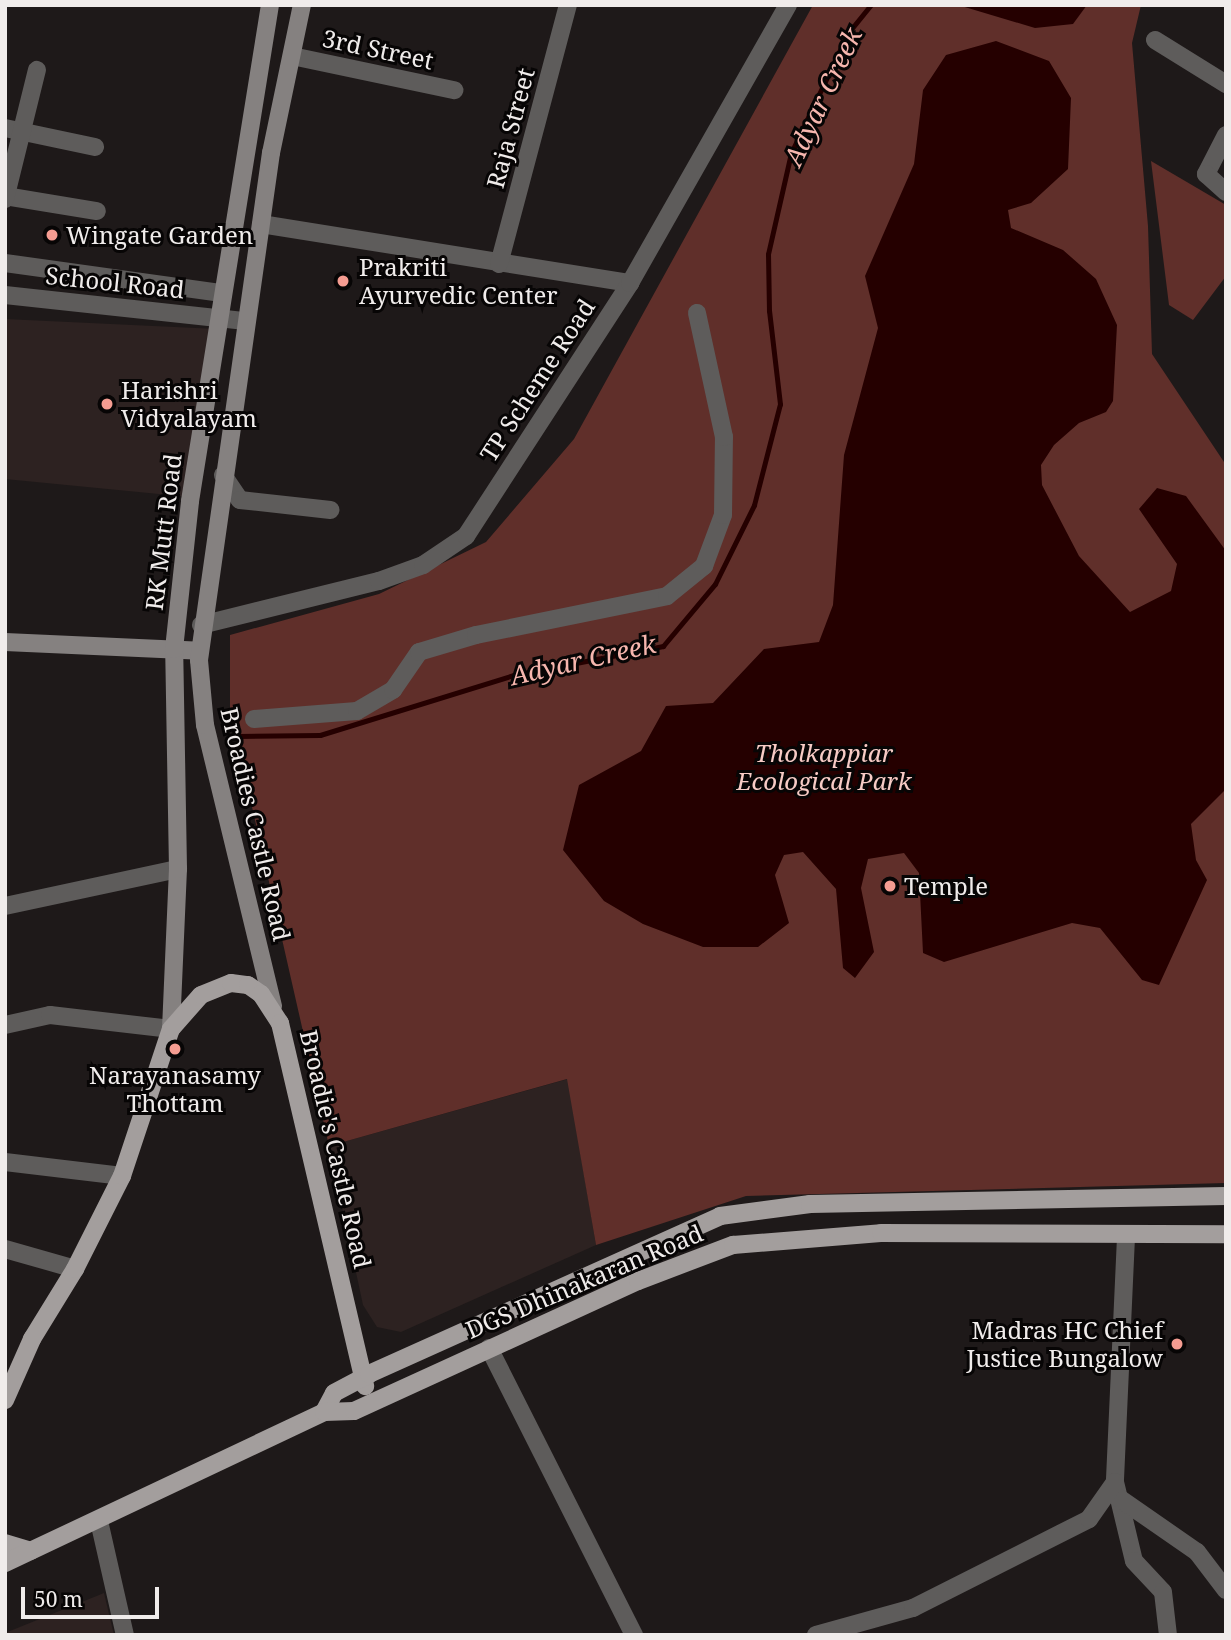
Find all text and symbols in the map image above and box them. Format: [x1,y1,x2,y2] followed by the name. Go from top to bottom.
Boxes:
[320,23,436,75] street label: 3rd Street
[777,23,869,171] water label: Adyar Creek
[480,65,540,191] street label: Raja Street
[66,221,253,249] place label: Wingate Garden
[44,227,60,243] marker: Wingate Garden
[359,253,558,309] place label: Prakriti Ayurvedic Center
[44,260,186,304] street label: School Road
[333,271,353,291] marker: Prakriti Ayurvedic Center
[474,293,600,467] street label: TP Scheme Road
[121,376,257,432] place label: Harishri Vidyalayam
[99,396,115,412] marker: Harishri Vidyalayam
[139,452,187,612] street label: RK Mutt Road
[507,628,659,692] water label: Adyar Creek
[215,705,297,943] street label: Broadies Castle Road
[737,739,911,795] park label: Tholkappiar Ecological Park
[904,872,988,900] place label: Temple
[882,878,898,894] marker: Temple
[295,1027,377,1271] street label: Broadie's Castle Road
[167,1041,183,1057] marker: Narayanasamy Thottam
[89,1061,261,1117] place label: Narayanasamy Thottam
[461,1218,707,1344] street label: DGS Dhinakaran Road
[967,1316,1163,1372] place label: Madras HC Chief Justice Bungalow
[1169,1336,1185,1352] marker: Madras HC Chief Justice Bungalow
[24,1574,163,1618] scale bar
[34,1585,83,1613] text: 50 m

